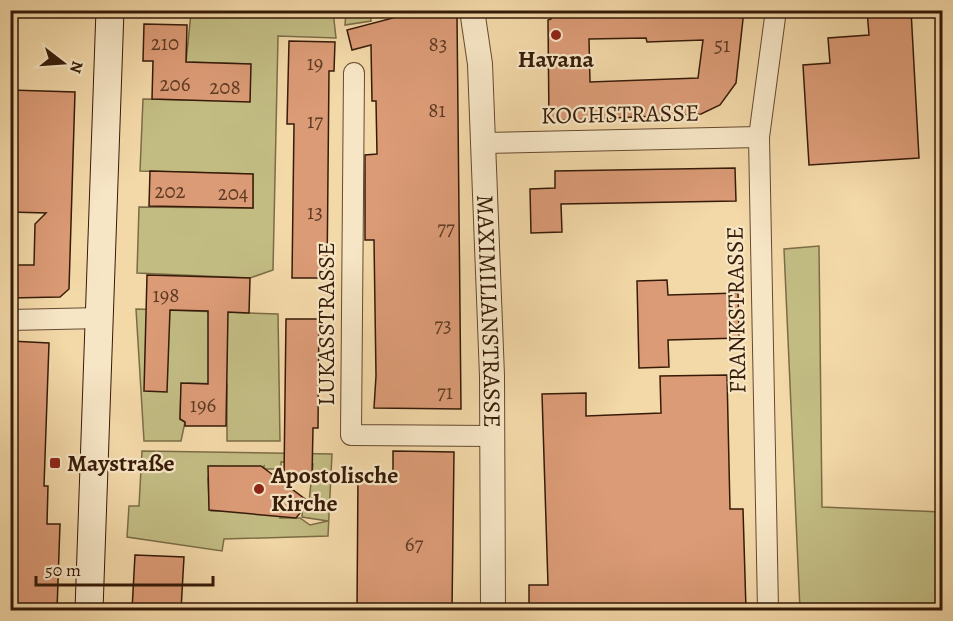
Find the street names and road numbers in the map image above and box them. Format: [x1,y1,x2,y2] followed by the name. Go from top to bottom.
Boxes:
[540,97,700,131] street label: KOCHSTRASSE
[469,194,508,428] street label: MAXIMILIANSTRASSE
[719,226,753,394] street label: FRANKSTRASSE
[310,242,342,406] street label: LUKASSTRASSE

